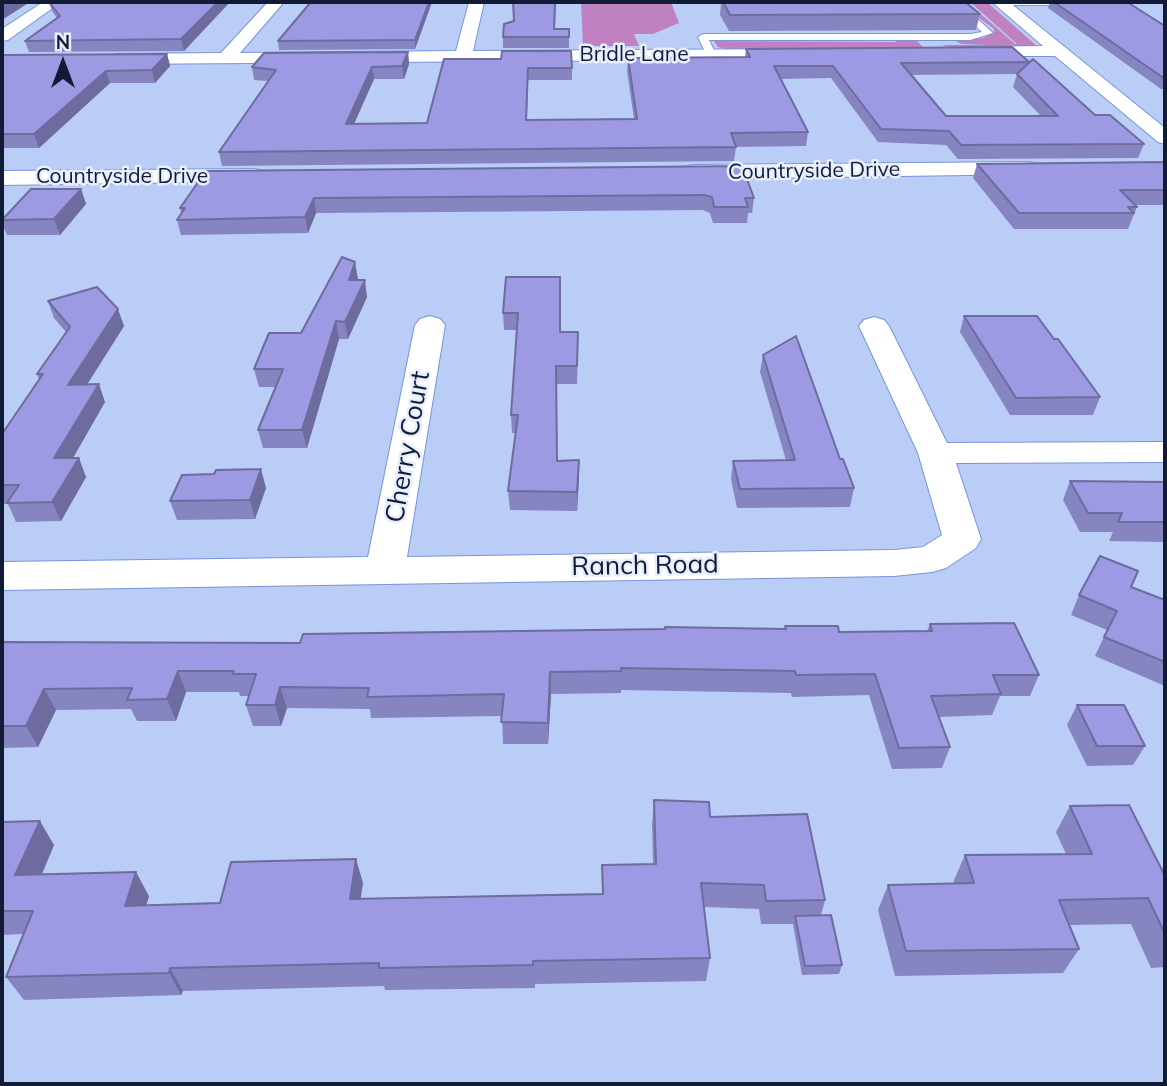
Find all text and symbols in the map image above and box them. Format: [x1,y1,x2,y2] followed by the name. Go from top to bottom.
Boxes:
[28,28,98,98] north arrow
[56,30,70,54] text: N
[579,42,689,68] street label: Bridle Lane
[728,157,900,185] street label: Countryside Drive
[36,164,208,190] street label: Countryside Drive
[379,369,437,525] street label: Cherry Court
[571,549,719,583] street label: Ranch Road

